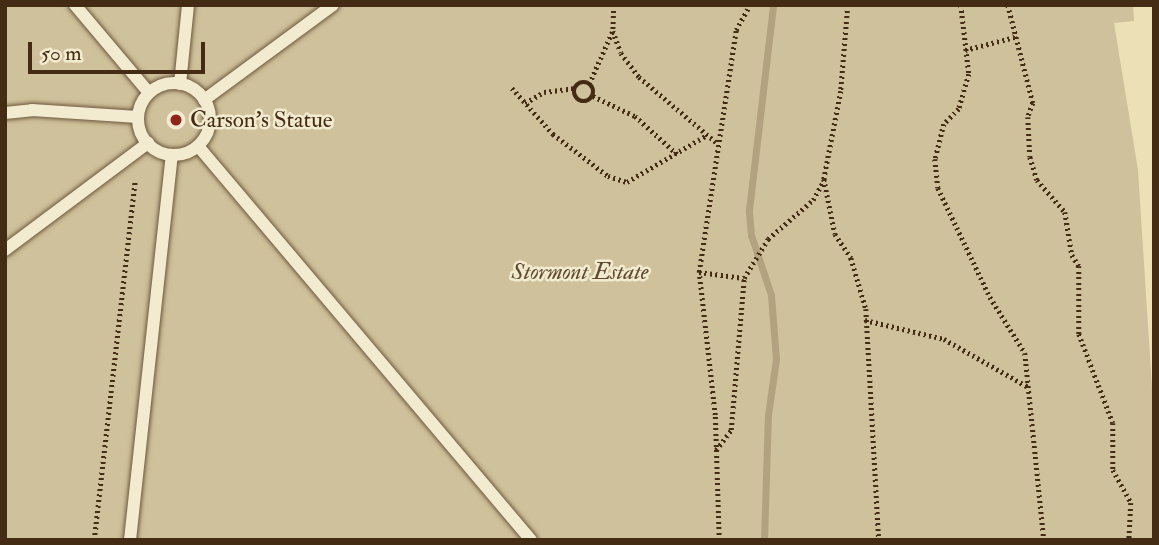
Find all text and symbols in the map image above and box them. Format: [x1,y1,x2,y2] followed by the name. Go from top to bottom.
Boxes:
[32,28,208,72] scale bar
[41,40,82,67] text: 50 m
[190,106,332,134] place label: Carson's Statue
[168,112,184,128] marker: Carson's Statue
[512,258,648,286] park label: Stormont Estate

